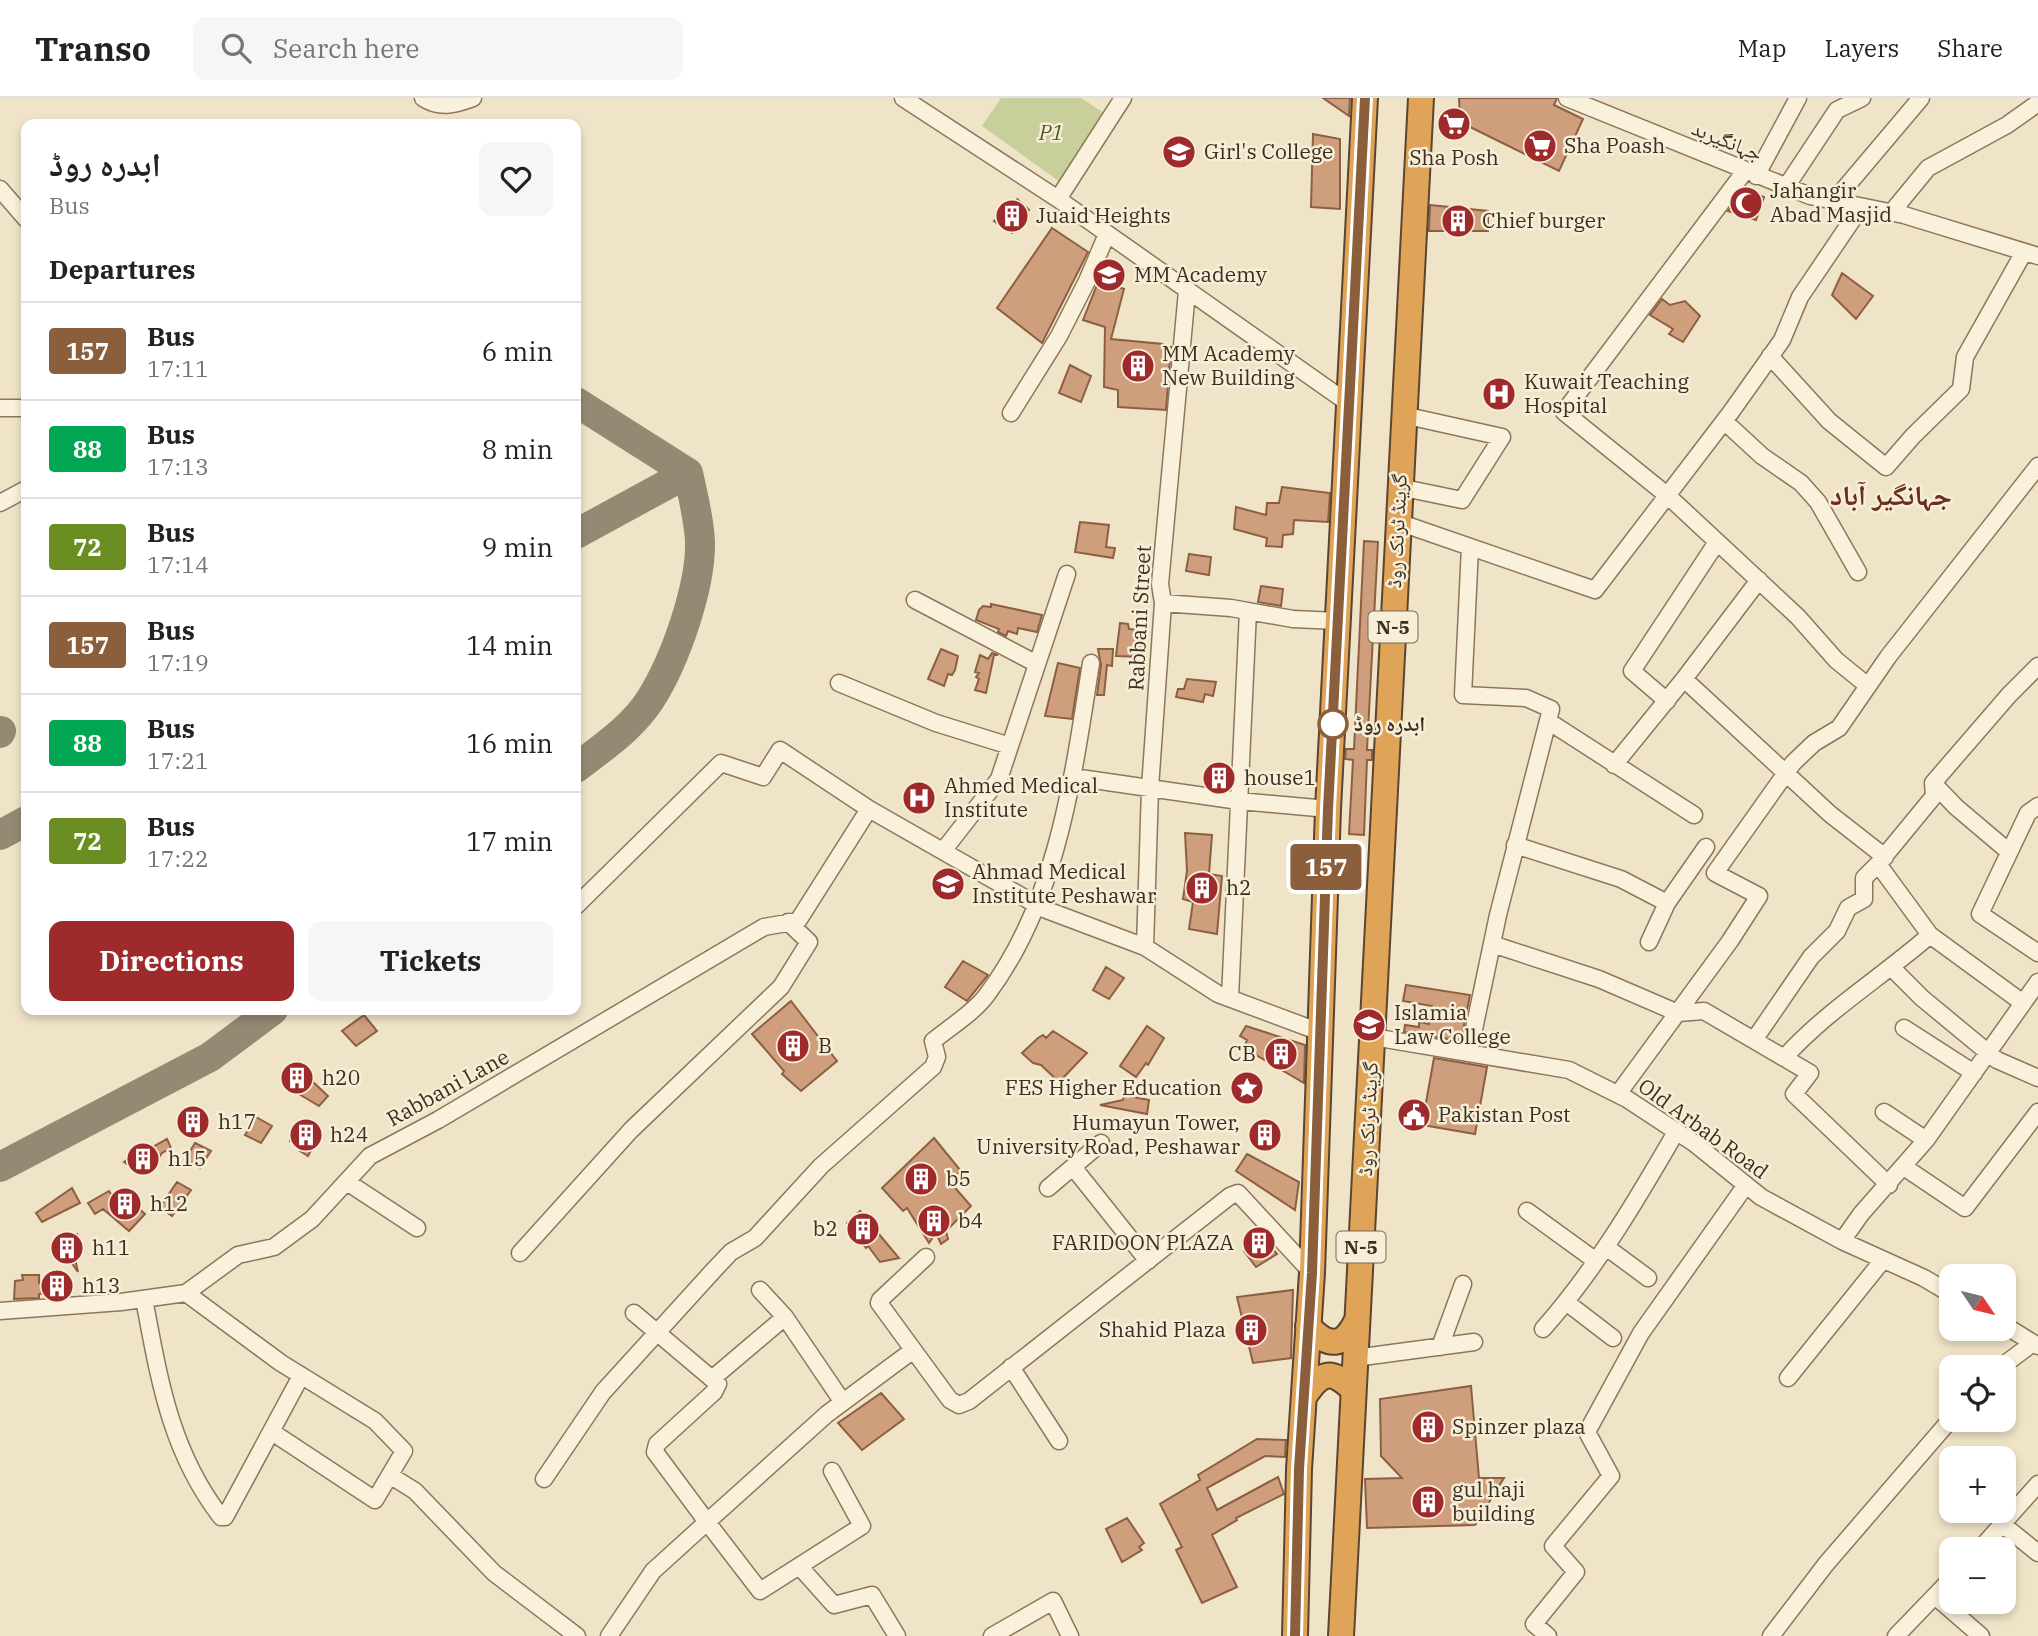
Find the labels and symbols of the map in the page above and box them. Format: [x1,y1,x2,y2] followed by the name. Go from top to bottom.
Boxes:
[1435,105,1473,143] supermarket icon: Sha Posh
[1688,113,1767,167] street label: جہانگیربد
[1038,118,1063,146] park label: P1
[1521,127,1559,165] supermarket icon: Sha Poash
[1564,131,1665,159] place label: Sha Poash
[1160,133,1198,171] school or university icon: Girl's College
[1204,137,1333,165] place label: Girl's College
[1409,143,1499,171] place label: Sha Posh
[1770,176,1892,228] place label: Jahangir Abad Masjid
[1727,184,1765,222] mosque icon: Jahangir Abad Masjid
[993,197,1031,235] building icon: Juaid Heights
[1036,201,1171,229] place label: Juaid Heights
[1439,202,1477,240] building icon: Chief burger
[1482,206,1606,234] place label: Chief burger
[1090,256,1128,294] school or university icon: MM Academy
[1134,260,1268,288] place label: MM Academy
[1162,339,1296,391] place label: MM Academy New Building
[1119,347,1157,385] building icon: MM Academy New Building
[1524,367,1689,419] place label: Kuwait Teaching Hospital
[1480,375,1518,413] hospital icon: Kuwait Teaching Hospital
[1379,473,1413,589] street label: گرینڈ ٹرنک روڈ
[1830,476,1952,513] district label: جہانگیر آباد
[1121,544,1157,692] street label: Rabbani Street
[1368,612,1418,642] road number: N-5
[1318,709,1348,739] marker: ابدرہ روڈ
[1354,709,1425,737] place label: ابدرہ روڈ
[1200,759,1238,797] building icon: house1
[1244,763,1316,791] place label: house1
[944,771,1098,823] place label: Ahmed Medical Institute
[900,779,938,817] hospital icon: Ahmed Medical Institute
[1286,844,1366,890] line badge: 157
[972,857,1157,909] place label: Ahmad Medical Institute Peshawar
[929,865,967,903] school or university icon: Ahmad Medical Institute Peshawar
[1183,869,1221,907] building icon: h2
[1226,873,1252,901] place label: h2
[1394,998,1511,1050] place label: Islamia Law College
[1350,1006,1388,1044] school or university icon: Islamia Law College
[774,1027,812,1065] building icon: B
[818,1031,832,1059] place label: B
[1262,1035,1300,1073] building icon: CB
[1228,1039,1256,1067] place label: CB
[381,1042,514,1132] street label: Rabbani Lane
[278,1059,316,1097] building icon: h20
[1350,1061,1384,1177] street label: گرینڈ ٹرنک روڈ
[322,1063,360,1091] place label: h20
[1228,1069,1266,1107] place icon: FES Higher Education
[1633,1072,1774,1185] street label: Old Arbab Road
[1005,1073,1222,1101] place label: FES Higher Education
[1395,1096,1433,1134] public building icon: Pakistan Post
[1438,1100,1571,1128] place label: Pakistan Post
[174,1103,212,1141] building icon: h17
[218,1107,256,1135] place label: h17
[976,1108,1241,1160] place label: Humayun Tower, University Road, Peshawar
[287,1116,325,1154] building icon: h24
[1246,1116,1284,1154] building icon: Humayun Tower, University Road, Peshawar
[330,1120,368,1148] place label: h24
[124,1140,162,1178] building icon: h15
[168,1144,206,1172] place label: h15
[902,1160,940,1198] building icon: b5
[946,1164,971,1192] place label: b5
[106,1185,144,1223] building icon: h12
[150,1189,188,1217] place label: h12
[915,1202,953,1240] building icon: b4
[958,1206,983,1234] place label: b4
[844,1210,882,1248] building icon: b2
[813,1214,838,1242] place label: b2
[1240,1224,1278,1262] building icon: FARIDOON PLAZA
[1052,1228,1235,1256] place label: FARIDOON PLAZA
[48,1229,86,1267] building icon: h11
[1336,1232,1386,1262] road number: N-5
[92,1233,130,1261] place label: h11
[1939,1264,2016,1340] north arrow
[38,1267,76,1305] building icon: h13
[82,1271,120,1299] place label: h13
[1232,1311,1270,1349] building icon: Shahid Plaza
[1099,1315,1226,1343] place label: Shahid Plaza
[1409,1408,1447,1446] building icon: Spinzer plaza
[1452,1412,1586,1440] place label: Spinzer plaza
[1452,1475,1535,1527] place label: gul haji building
[1409,1483,1447,1521] building icon: gul haji building

